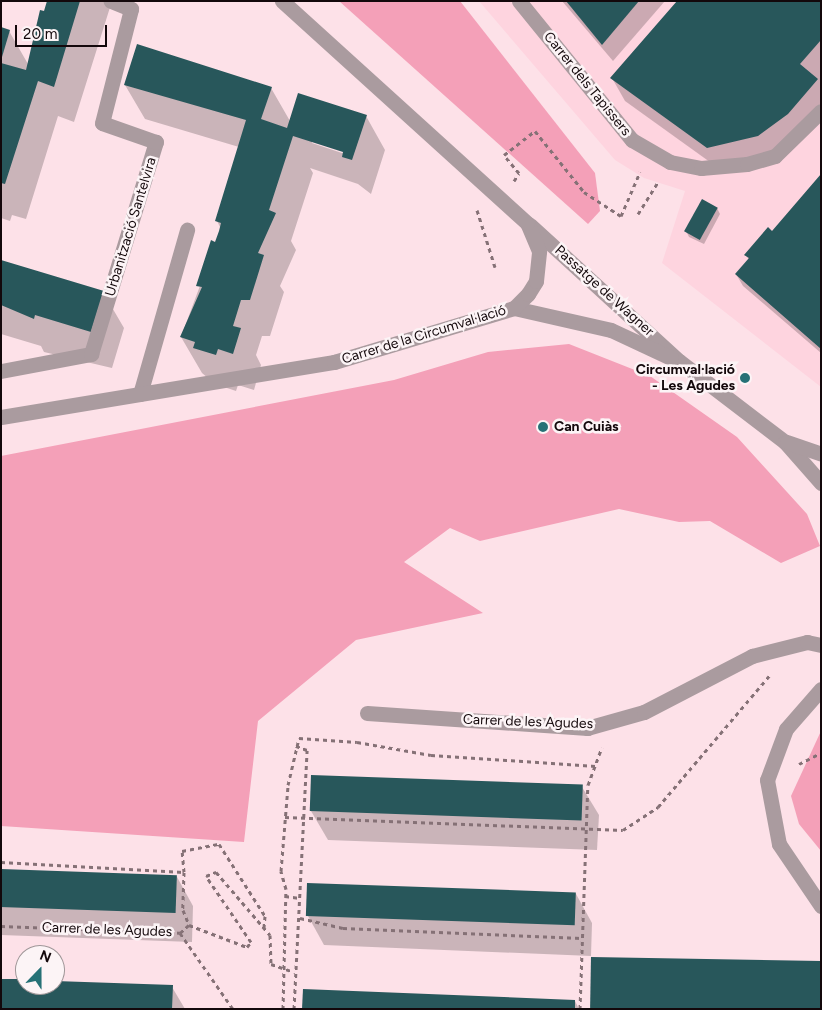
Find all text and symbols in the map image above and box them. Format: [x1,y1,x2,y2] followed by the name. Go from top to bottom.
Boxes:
[18,15,110,47] scale bar
[23,25,57,43] text: 20 m
[540,29,634,139] street label: Carrer dels Tapissers
[102,155,160,299] street label: Urbanització Santelvira
[551,242,657,340] street label: Passatge de Wagner
[340,302,508,368] street label: Carrer de la Circumval·lació
[636,362,735,394] place label: Circumval·lació - Les Agudes
[739,372,751,384] marker: Circumval·lació - Les Agudes
[554,419,619,435] place label: Can Cuiàs
[536,420,550,434] marker: Can Cuiàs
[463,711,593,733] street label: Carrer de les Agudes
[42,919,172,941] street label: Carrer de les Agudes
[15,945,65,995] north arrow
[37,947,54,966] text: N

